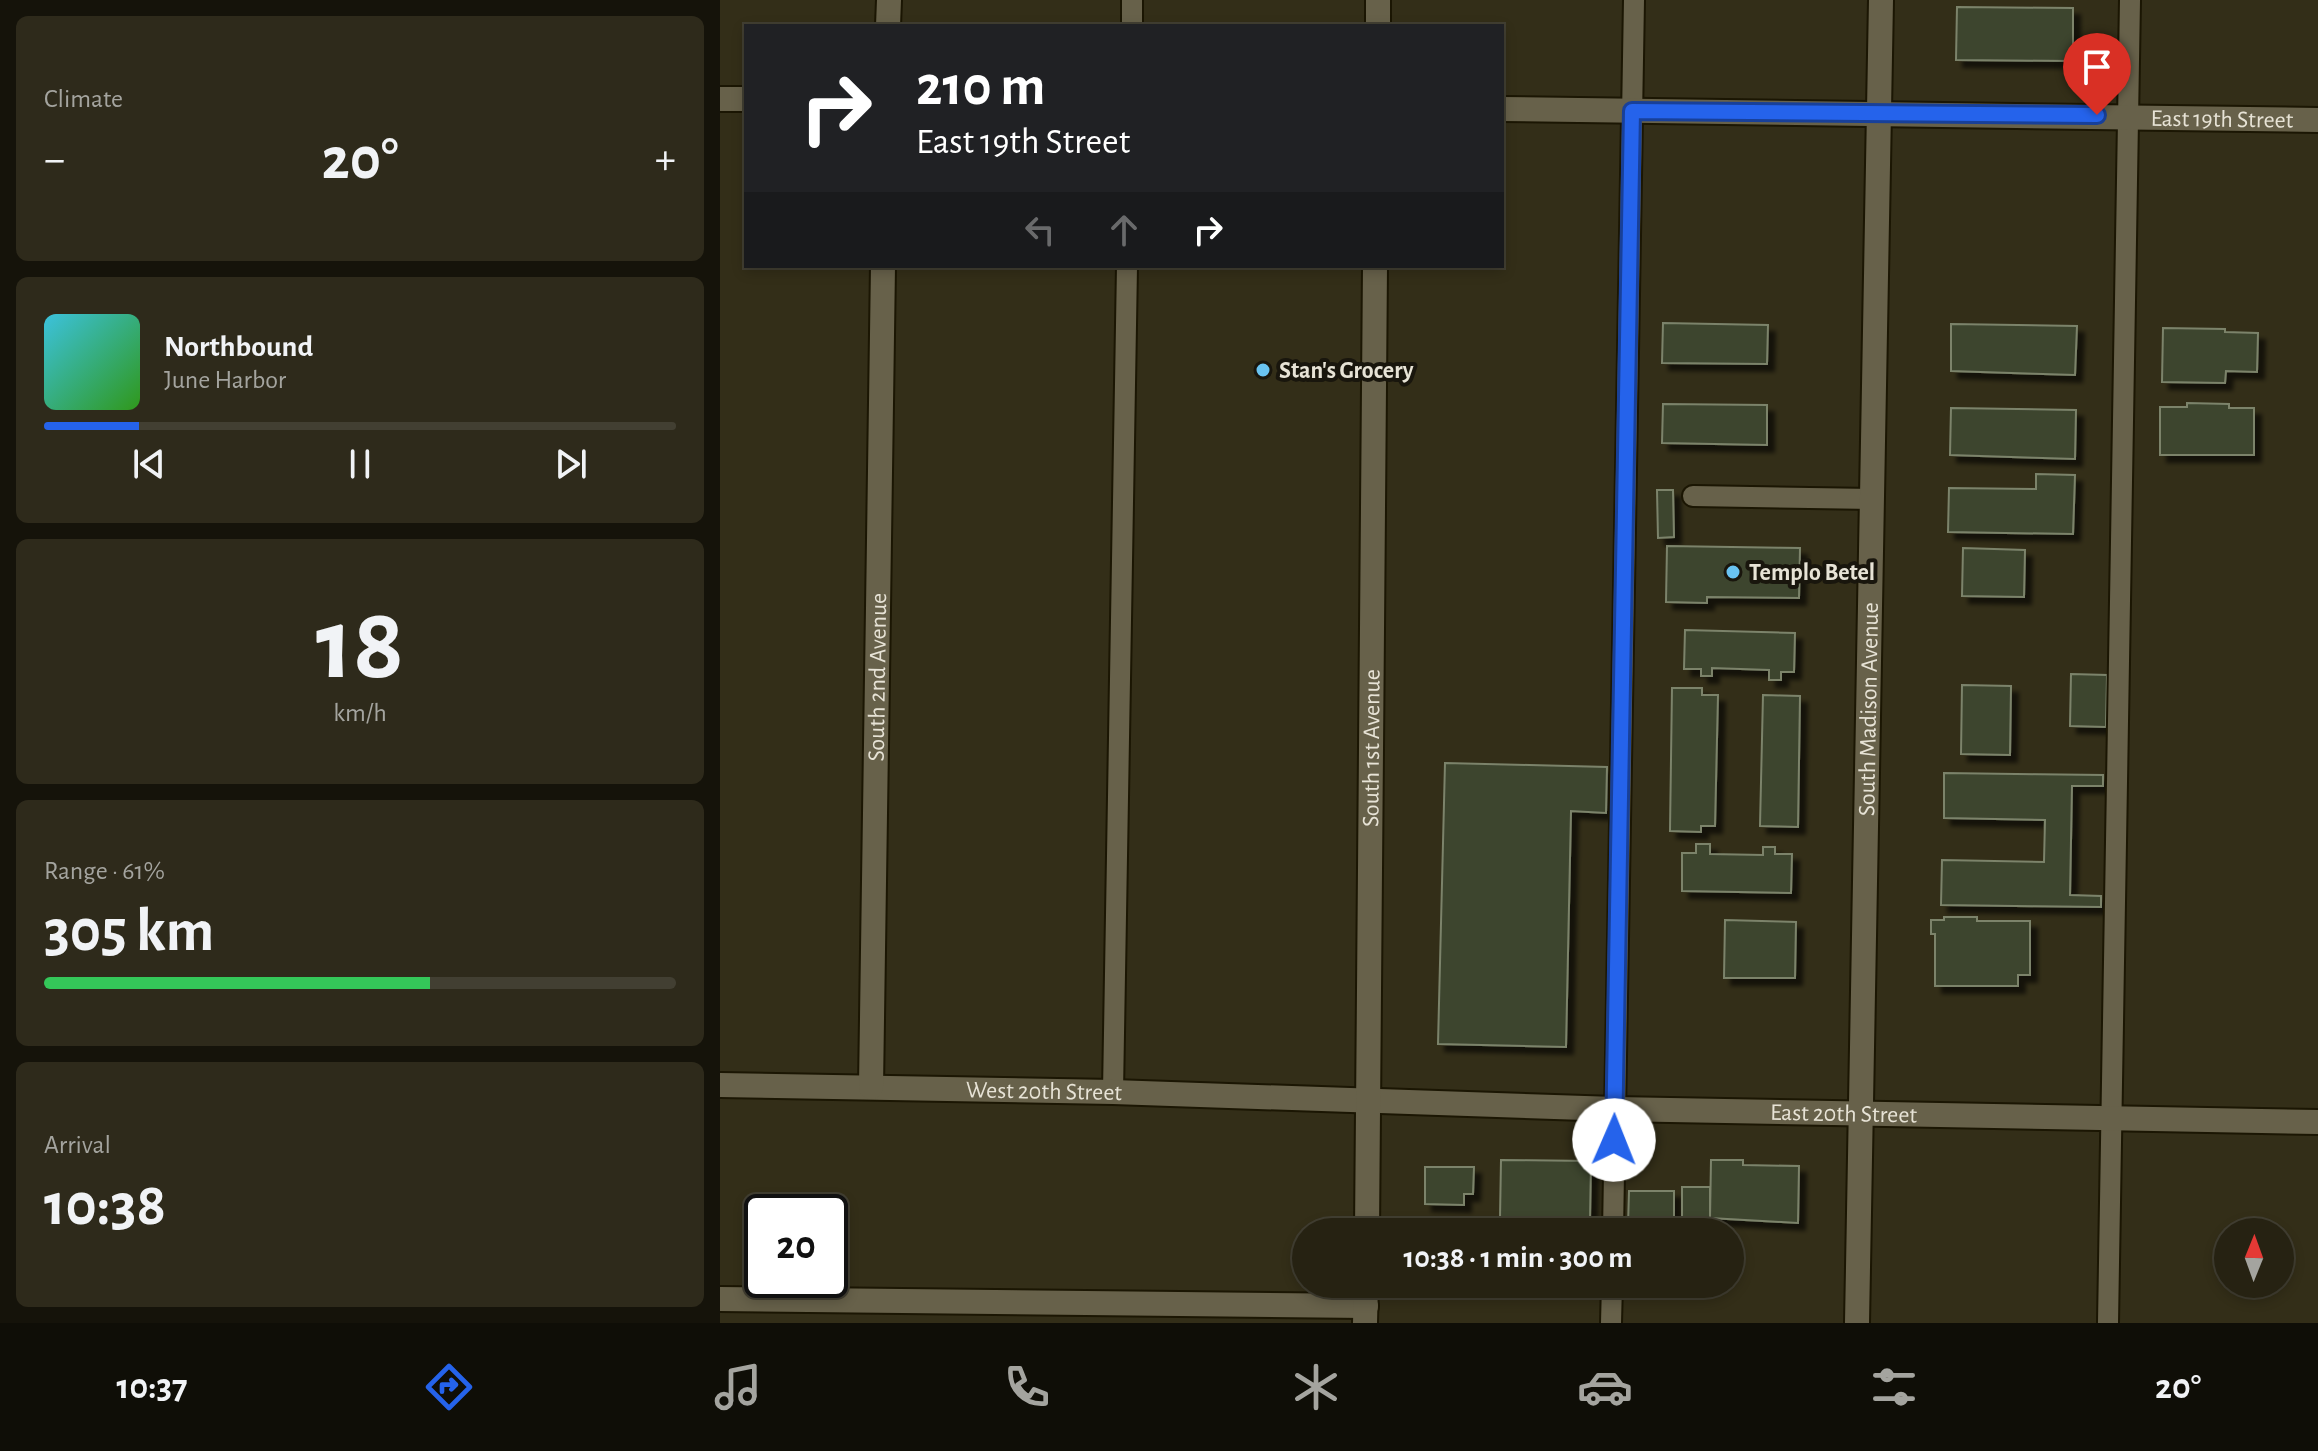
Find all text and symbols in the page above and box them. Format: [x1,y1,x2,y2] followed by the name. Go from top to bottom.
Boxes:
[2063,33,2131,115] pin
[2075,45,2119,89] icon: arrive
[784,56,888,160] icon: right
[916,59,1045,115] text: 210 m
[44,86,123,112] text: Climate
[2150,107,2294,133] street label: East 19th Street
[916,124,1130,160] text: East 19th Street
[321,130,399,190] text: 20°
[44,138,65,182] text: −
[655,138,676,182] text: +
[1018,208,1062,252] icon: left
[1102,208,1146,252] icon: ahead
[1186,208,1230,252] icon: right
[164,332,313,362] text: Northbound
[1279,359,1414,383] place label: Stan's Grocery
[1254,361,1272,379] marker: Stan's Grocery
[164,367,286,393] text: June Harbor
[127,442,171,486] icon: previous
[338,442,382,486] icon: pause
[549,442,593,486] icon: next
[1749,561,1875,585] place label: Templo Betel
[1724,563,1742,581] marker: Templo Betel
[865,593,891,762] street label: South 2nd Avenue
[316,594,404,698] text: 18
[1855,602,1883,816] street label: South Madison Avenue
[1359,669,1385,827] street label: South 1st Avenue
[333,700,387,726] text: km/h
[44,858,165,884] text: Range · 61%
[44,902,214,962] text: 305 km
[966,1078,1123,1105] street label: West 20th Street
[1572,1098,1656,1182] position arrow
[1770,1101,1918,1128] street label: East 20th Street
[44,1132,111,1158] text: Arrival
[44,1176,166,1236] text: 10:38
[744,1194,848,1298] speed limit sign: 20
[2214,1218,2294,1298] north arrow
[2214,1218,2294,1298] map controls
[1403,1243,1633,1273] text: 10:38 · 1 min · 300 m
[421,1359,477,1415] icon: directions
[710,1359,766,1415] icon: music
[999,1359,1055,1415] icon: phone
[1288,1359,1344,1415] icon: climate
[1577,1359,1633,1415] icon: car
[1866,1359,1922,1415] icon: filters
[117,1369,188,1405] text: 10:37
[2155,1369,2201,1405] text: 20°

